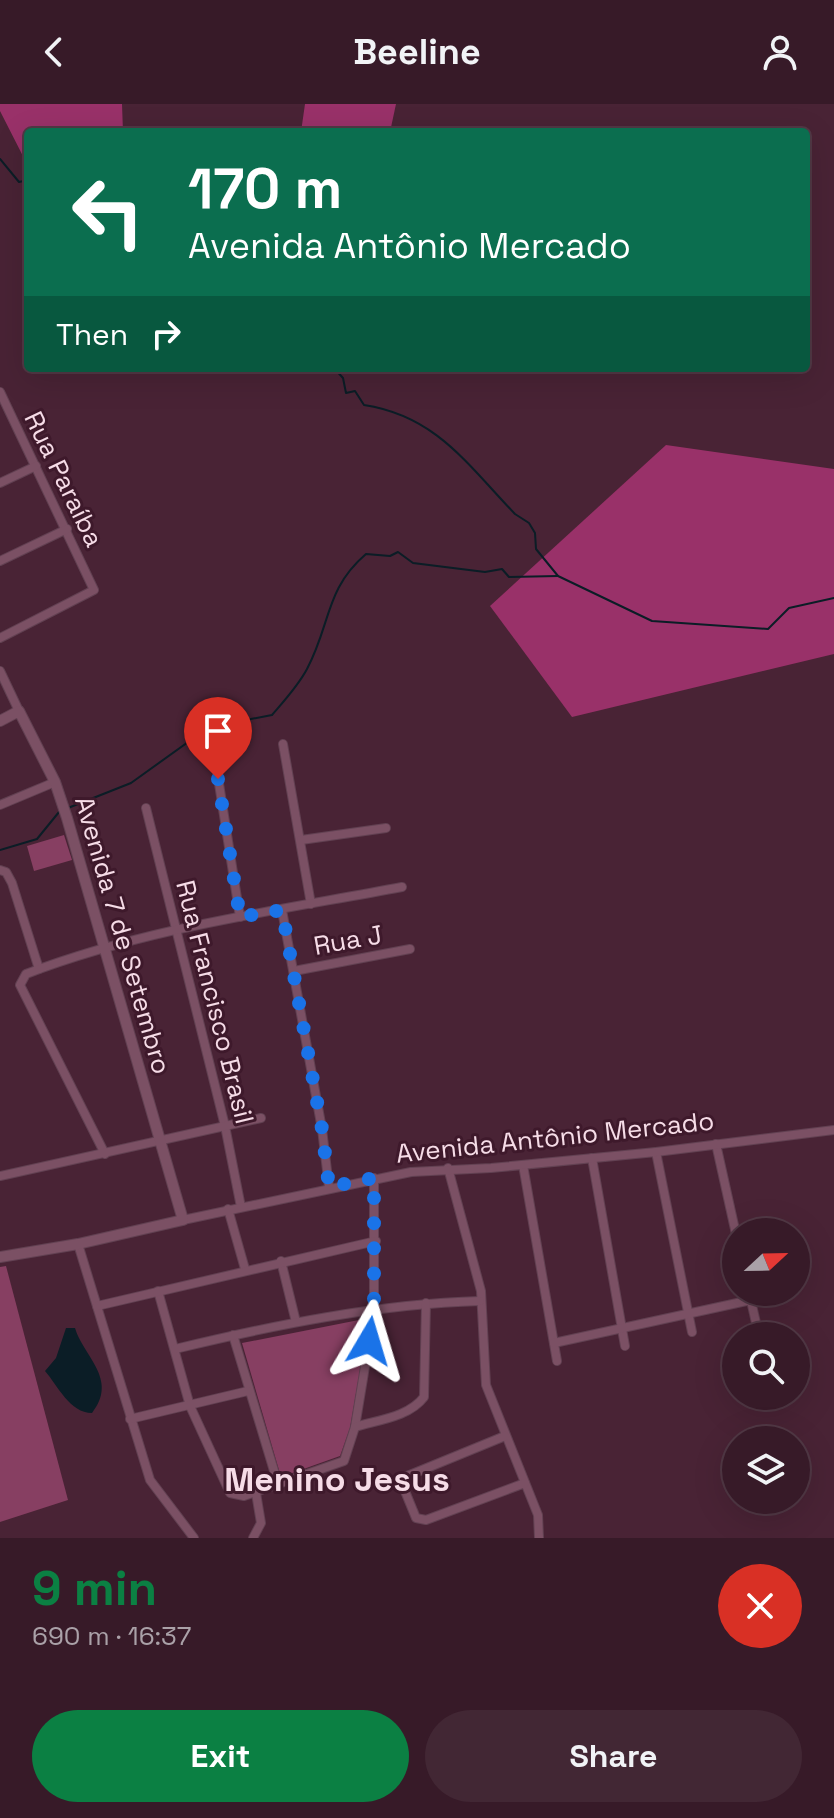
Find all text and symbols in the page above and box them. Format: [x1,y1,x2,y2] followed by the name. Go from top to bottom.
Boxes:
[353,29,481,75] text: Beeline
[32,30,76,74] icon: back
[758,30,802,74] icon: person
[188,153,342,224] text: 170 m
[56,160,160,264] icon: left
[188,223,631,269] text: Avenida Antônio Mercado
[144,312,188,356] icon: right
[56,315,128,354] text: Then
[17,406,111,552] street label: Rua Paraíba
[184,697,252,779] pin
[196,709,240,753] icon: arrive
[67,792,179,1078] street label: Avenida 7 de Setembro
[168,877,262,1127] street label: Rua Francisco Brasil
[311,917,385,963] street label: Rua J
[394,1103,716,1171] street label: Avenida Antônio Mercado
[722,1218,810,1306] north arrow
[722,1218,810,1514] map controls
[327,1299,411,1383] position arrow
[722,1322,810,1410] button: search
[722,1426,810,1514] button: layers
[224,1458,450,1501] district label: Menino Jesus
[32,1558,157,1619] text: 9 min
[718,1564,802,1648] button: close
[32,1619,191,1653] text: 690 m · 16:37
[32,1710,409,1802] button: Exit
[425,1710,802,1802] button: Share

